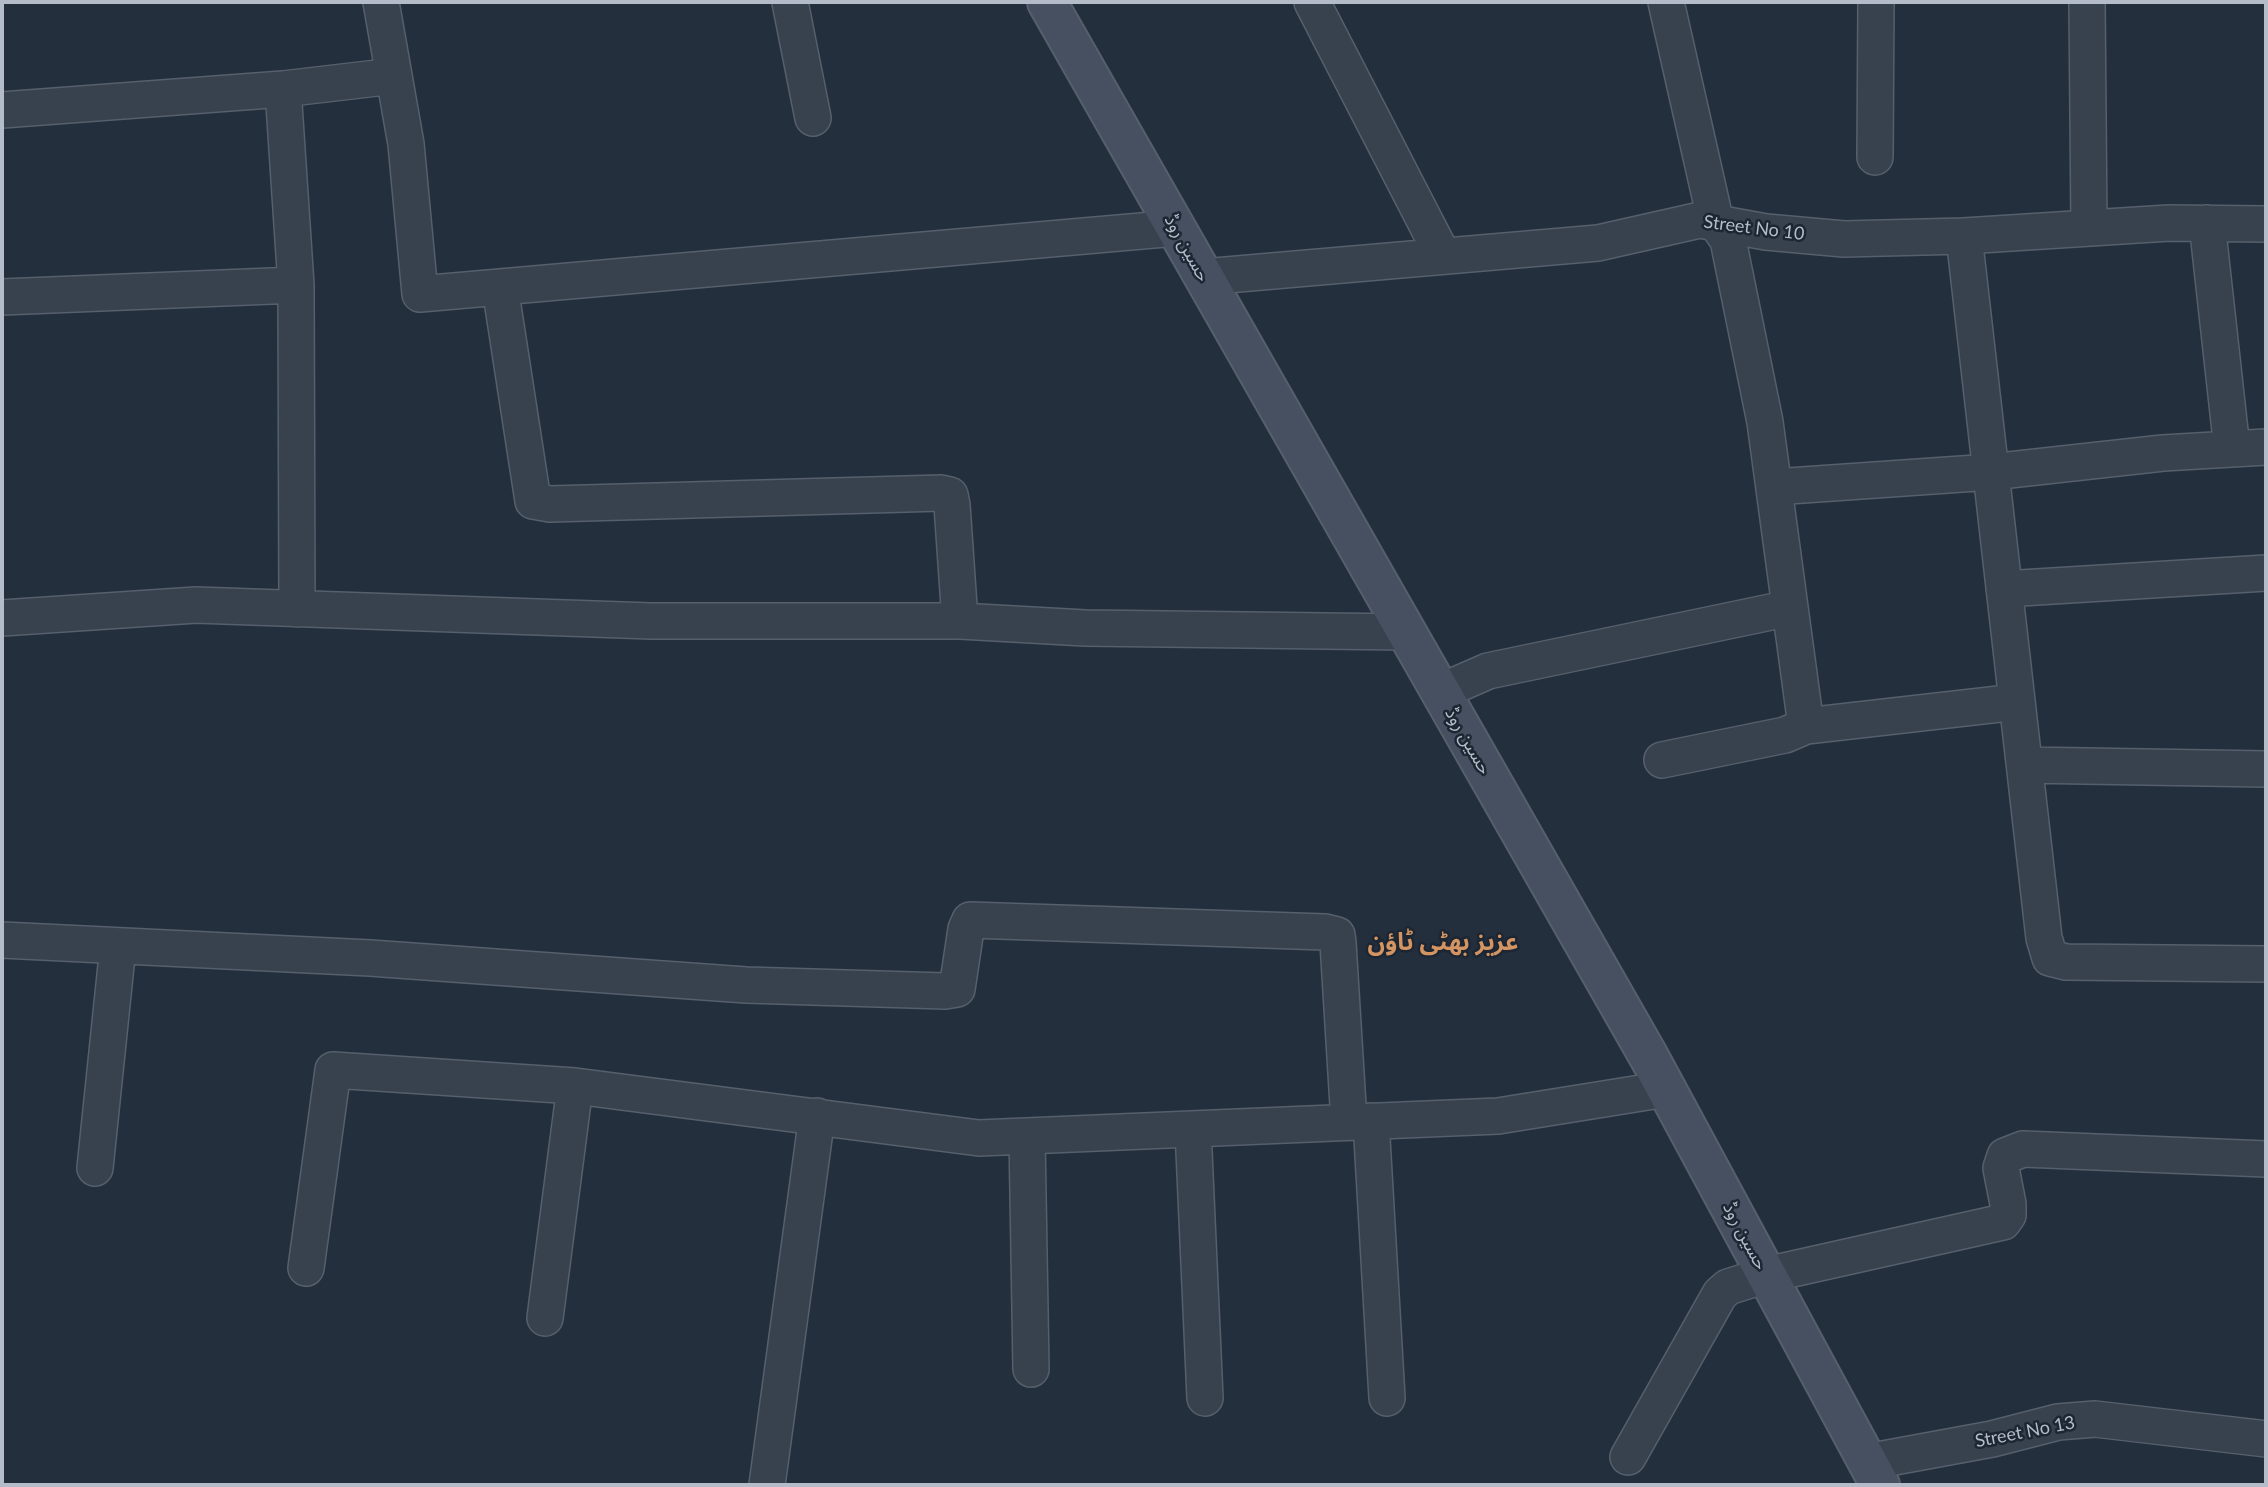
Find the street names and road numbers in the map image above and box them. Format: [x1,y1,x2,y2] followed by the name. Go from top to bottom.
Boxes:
[1160,211,1214,285] street label: حسین روڈ
[1702,211,1806,245] street label: Street No 10
[1440,704,1496,778] street label: حسین روڈ
[1718,1198,1772,1274] street label: حسین روڈ
[1973,1412,2077,1452] street label: Street No 13

